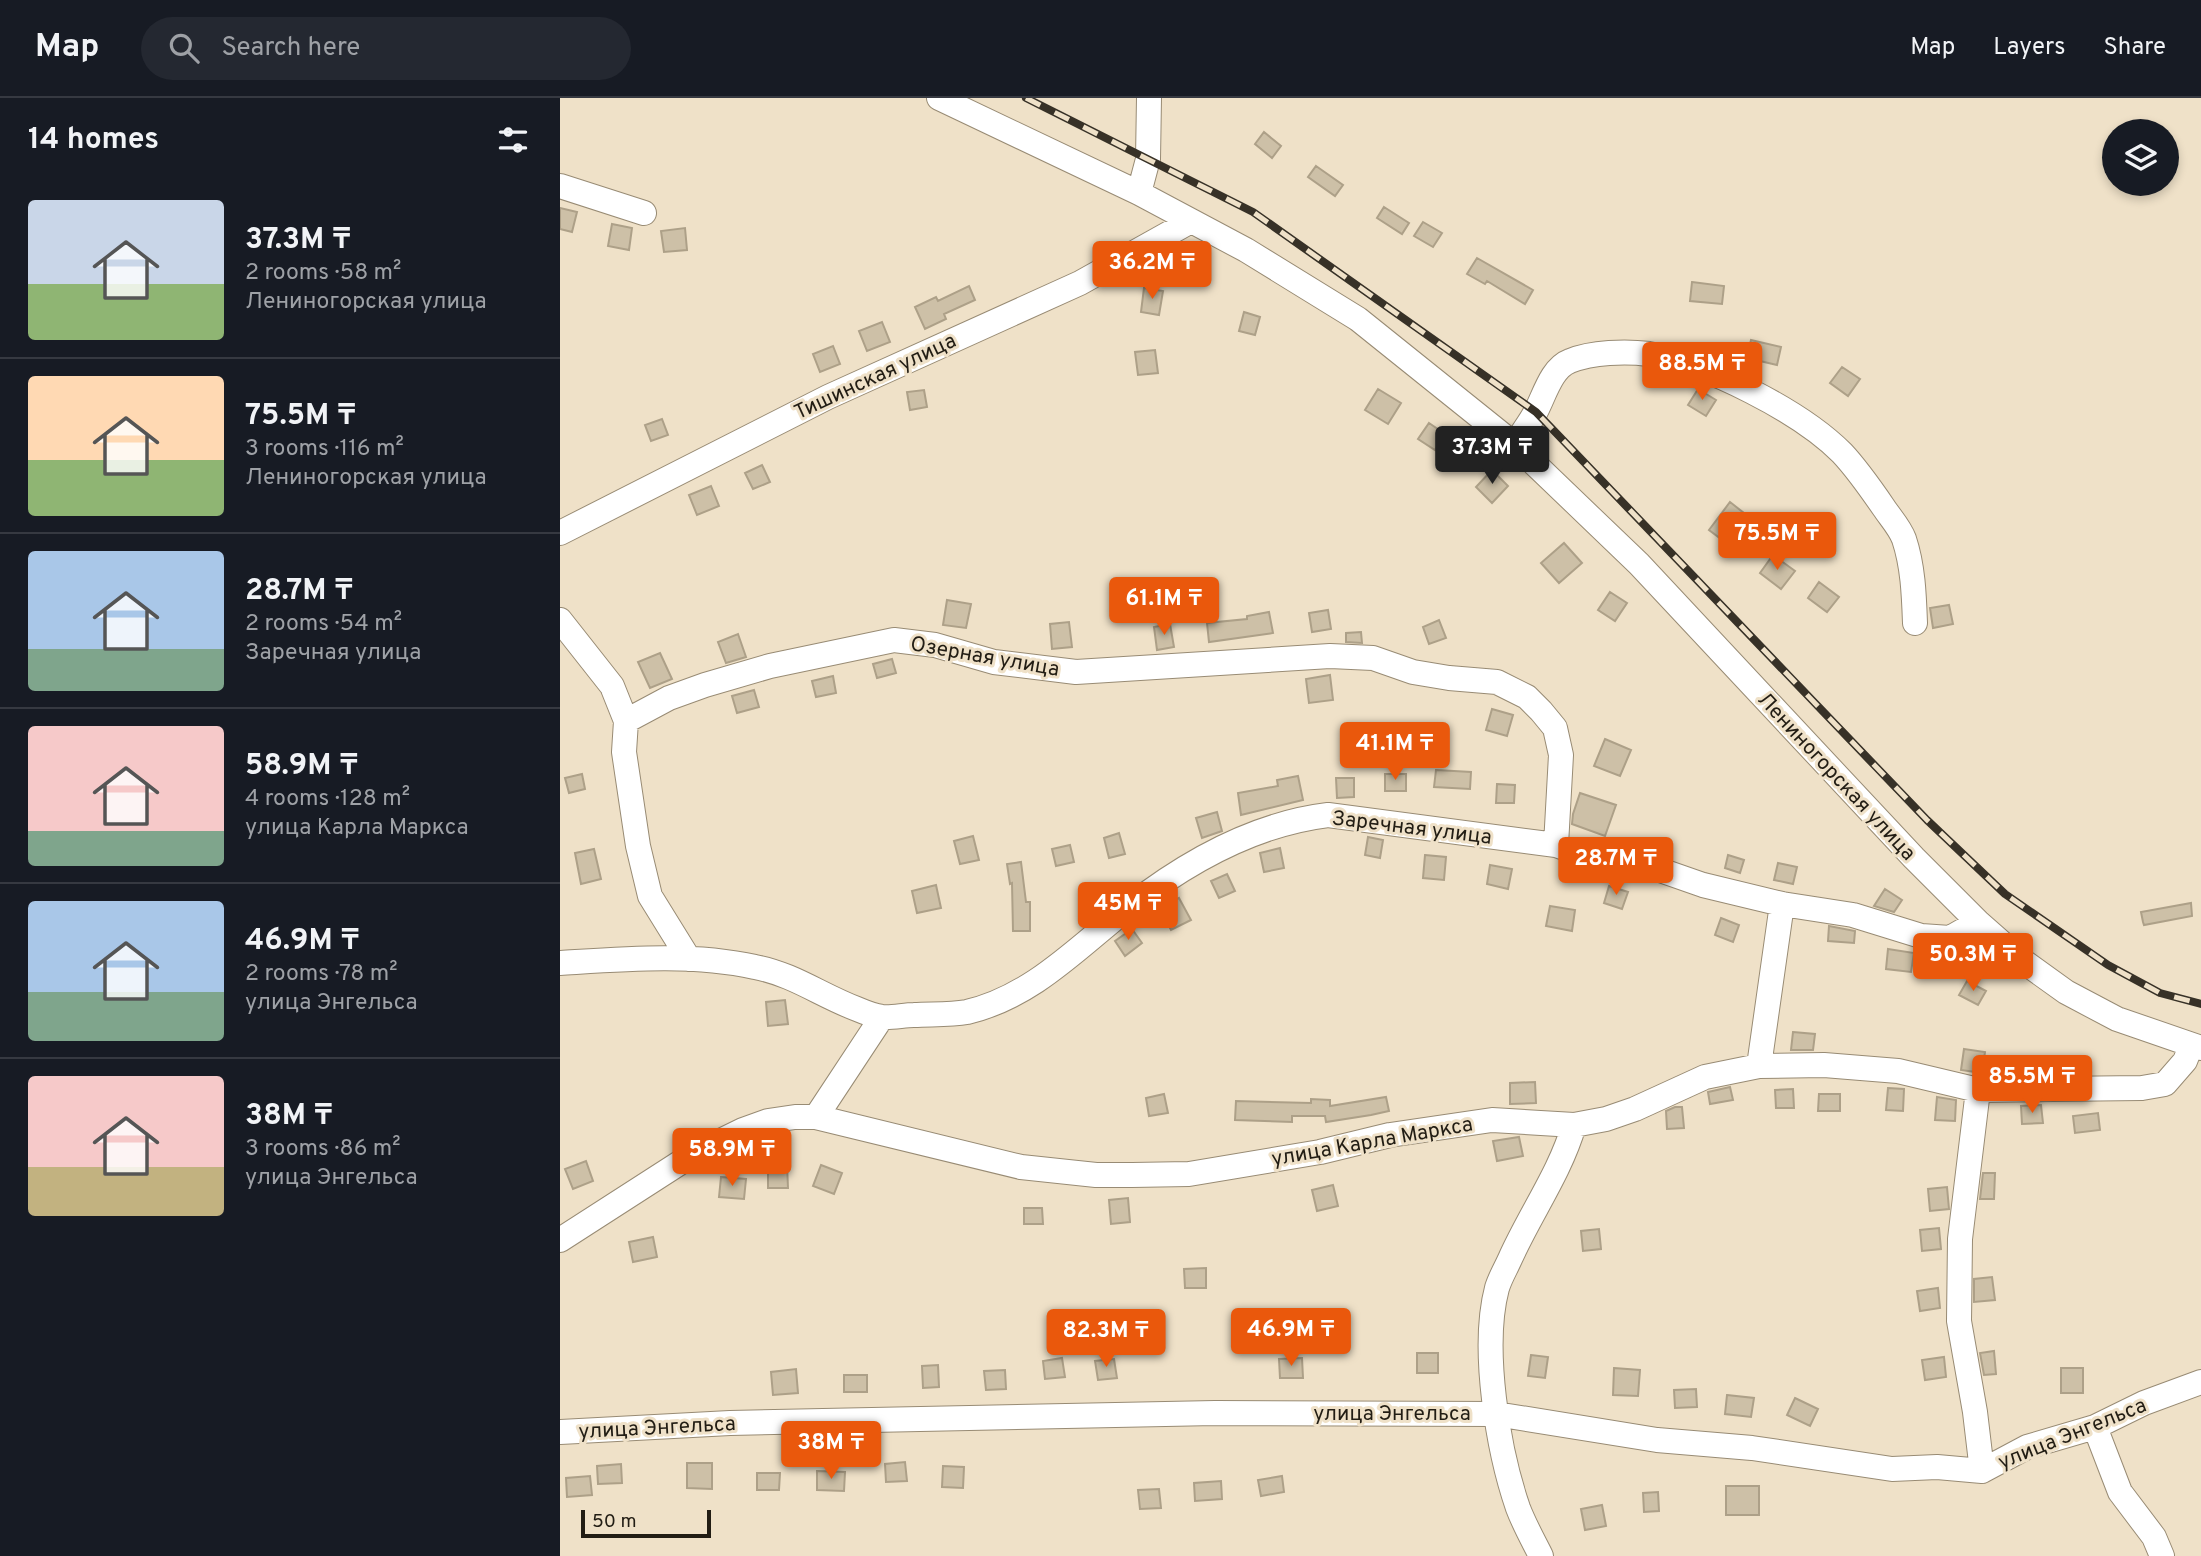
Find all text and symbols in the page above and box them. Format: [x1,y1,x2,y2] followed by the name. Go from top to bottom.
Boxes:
[141,17,631,80] search box
[35,27,99,69] text: Map
[165,29,203,67] icon: search
[221,32,360,65] text: Search here
[1910,33,1955,63] text: Map
[1993,33,2065,63] text: Layers
[2103,33,2166,63] text: Share
[2102,119,2179,196] map controls
[2102,119,2179,196] button: layers
[494,121,532,159] icon: filters
[28,122,159,159] text: 14 homes
[245,222,351,259] text: 37.3M ₸
[84,228,168,312] icon: home
[1087,242,1217,301] pin: 36.2M ₸
[1108,249,1196,278] text: 36.2M ₸
[245,259,401,288] text: 2 rooms · 58 m²
[245,288,487,317] text: Лениногорская улица
[790,328,961,427] street label: Тишинская улица
[1637,342,1767,402] pin: 88.5M ₸
[1658,350,1746,379] text: 88.5M ₸
[245,398,357,435] text: 75.5M ₸
[84,404,168,488] icon: home
[1427,426,1557,486] pin: 37.3M ₸
[1451,434,1533,463] text: 37.3M ₸
[245,435,404,464] text: 3 rooms · 116 m²
[245,464,487,493] text: Лениногорская улица
[1712,512,1842,572] pin: 75.5M ₸
[1734,520,1820,549] text: 75.5M ₸
[245,573,354,610] text: 28.7M ₸
[1099,578,1229,637] pin: 61.1M ₸
[84,579,168,663] icon: home
[1125,585,1203,614] text: 61.1M ₸
[245,610,402,639] text: 2 rooms · 54 m²
[908,631,1061,684] street label: Озерная улица
[245,639,421,668] text: Заречная улица
[1751,687,1921,867] street label: Лениногорская улица
[1330,722,1460,782] pin: 41.1M ₸
[1356,730,1434,759] text: 41.1M ₸
[245,748,359,785] text: 58.9M ₸
[84,754,168,838] icon: home
[245,785,410,814] text: 4 rooms · 128 m²
[1330,805,1493,852] street label: Заречная улица
[245,814,469,843] text: улица Карла Маркса
[1551,838,1681,897] pin: 28.7M ₸
[1574,845,1658,874] text: 28.7M ₸
[1079,882,1177,942] pin: 45M ₸
[1094,890,1162,919] text: 45M ₸
[245,923,360,960] text: 46.9M ₸
[84,929,168,1013] icon: home
[1908,934,2038,993] pin: 50.3M ₸
[1929,941,2017,970] text: 50.3M ₸
[245,960,398,989] text: 2 rooms · 78 m²
[245,989,418,1018] text: улица Энгельса
[1967,1056,2097,1115] pin: 85.5M ₸
[1988,1063,2076,1092] text: 85.5M ₸
[245,1098,333,1135] text: 38M ₸
[84,1104,168,1188] icon: home
[1269,1111,1475,1173] street label: улица Карла Маркса
[667,1128,797,1188] pin: 58.9M ₸
[245,1135,401,1164] text: 3 rooms · 86 m²
[688,1136,776,1165] text: 58.9M ₸
[245,1164,418,1193] text: улица Энгельса
[1226,1308,1356,1368] pin: 46.9M ₸
[1041,1310,1171,1369] pin: 82.3M ₸
[1247,1316,1335,1345] text: 46.9M ₸
[1063,1317,1149,1346] text: 82.3M ₸
[1994,1392,2151,1476] street label: улица Энгельса
[1313,1401,1471,1428] street label: улица Энгельса
[578,1411,736,1446] street label: улица Энгельса
[782,1422,880,1481] pin: 38M ₸
[797,1429,865,1458] text: 38M ₸
[581,1507,710,1539] scale bar
[592,1510,637,1534] text: 50 m

